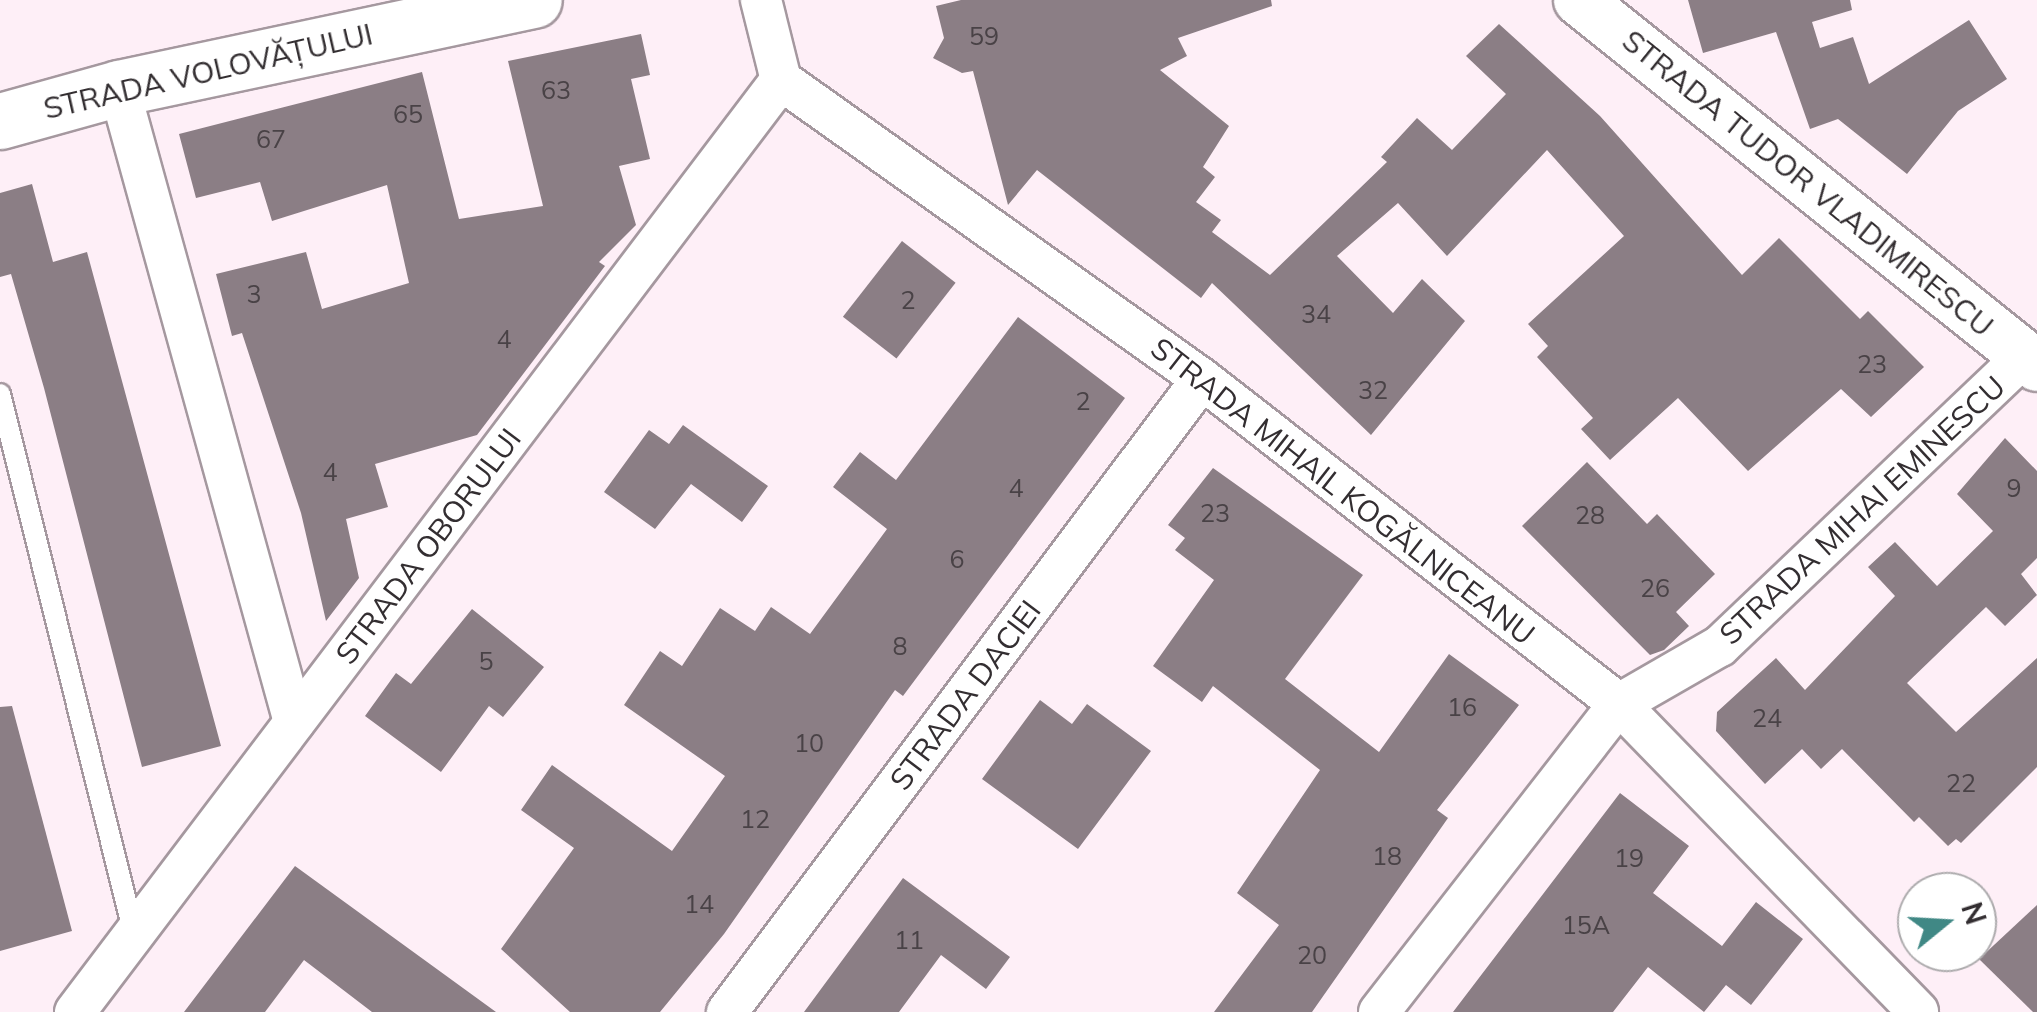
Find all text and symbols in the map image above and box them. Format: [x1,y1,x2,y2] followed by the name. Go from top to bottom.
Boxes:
[40,16,376,126] street label: STRADA VOLOVĂȚULUI
[969,21,999,51] house number: 59
[1615,22,2001,344] street label: STRADA TUDOR VLADIMIRESCU
[541,75,571,105] house number: 63
[393,99,423,129] house number: 65
[256,124,286,154] house number: 67
[247,279,261,309] house number: 3
[901,285,915,315] house number: 2
[1301,299,1331,329] house number: 34
[497,324,511,354] house number: 4
[1144,330,1542,652] street label: STRADA MIHAIL KOGĂLNICEANU
[1857,349,1887,379] house number: 23
[1712,368,2012,652] street label: STRADA MIHAI EMINESCU
[1358,375,1388,405] house number: 32
[1076,386,1090,416] house number: 2
[328,421,528,671] street label: STRADA OBORULUI
[323,457,337,487] house number: 4
[1009,473,1023,503] house number: 4
[2007,473,2021,503] house number: 9
[1200,498,1230,528] house number: 23
[1575,500,1605,530] house number: 28
[950,544,964,574] house number: 6
[1640,573,1670,603] house number: 26
[882,593,1048,797] street label: STRADA DACIEI
[893,631,907,661] house number: 8
[479,646,493,676] house number: 5
[1447,692,1477,722] house number: 16
[1752,703,1782,733] house number: 24
[794,728,824,758] house number: 10
[1946,768,1976,798] house number: 22
[740,804,770,834] house number: 12
[1372,841,1402,871] house number: 18
[1614,843,1644,873] house number: 19
[1897,872,1997,972] north arrow
[684,889,714,919] house number: 14
[1954,898,1994,929] text: N
[1562,910,1610,940] house number: 15A
[894,925,924,955] house number: 11
[1297,940,1327,970] house number: 20

